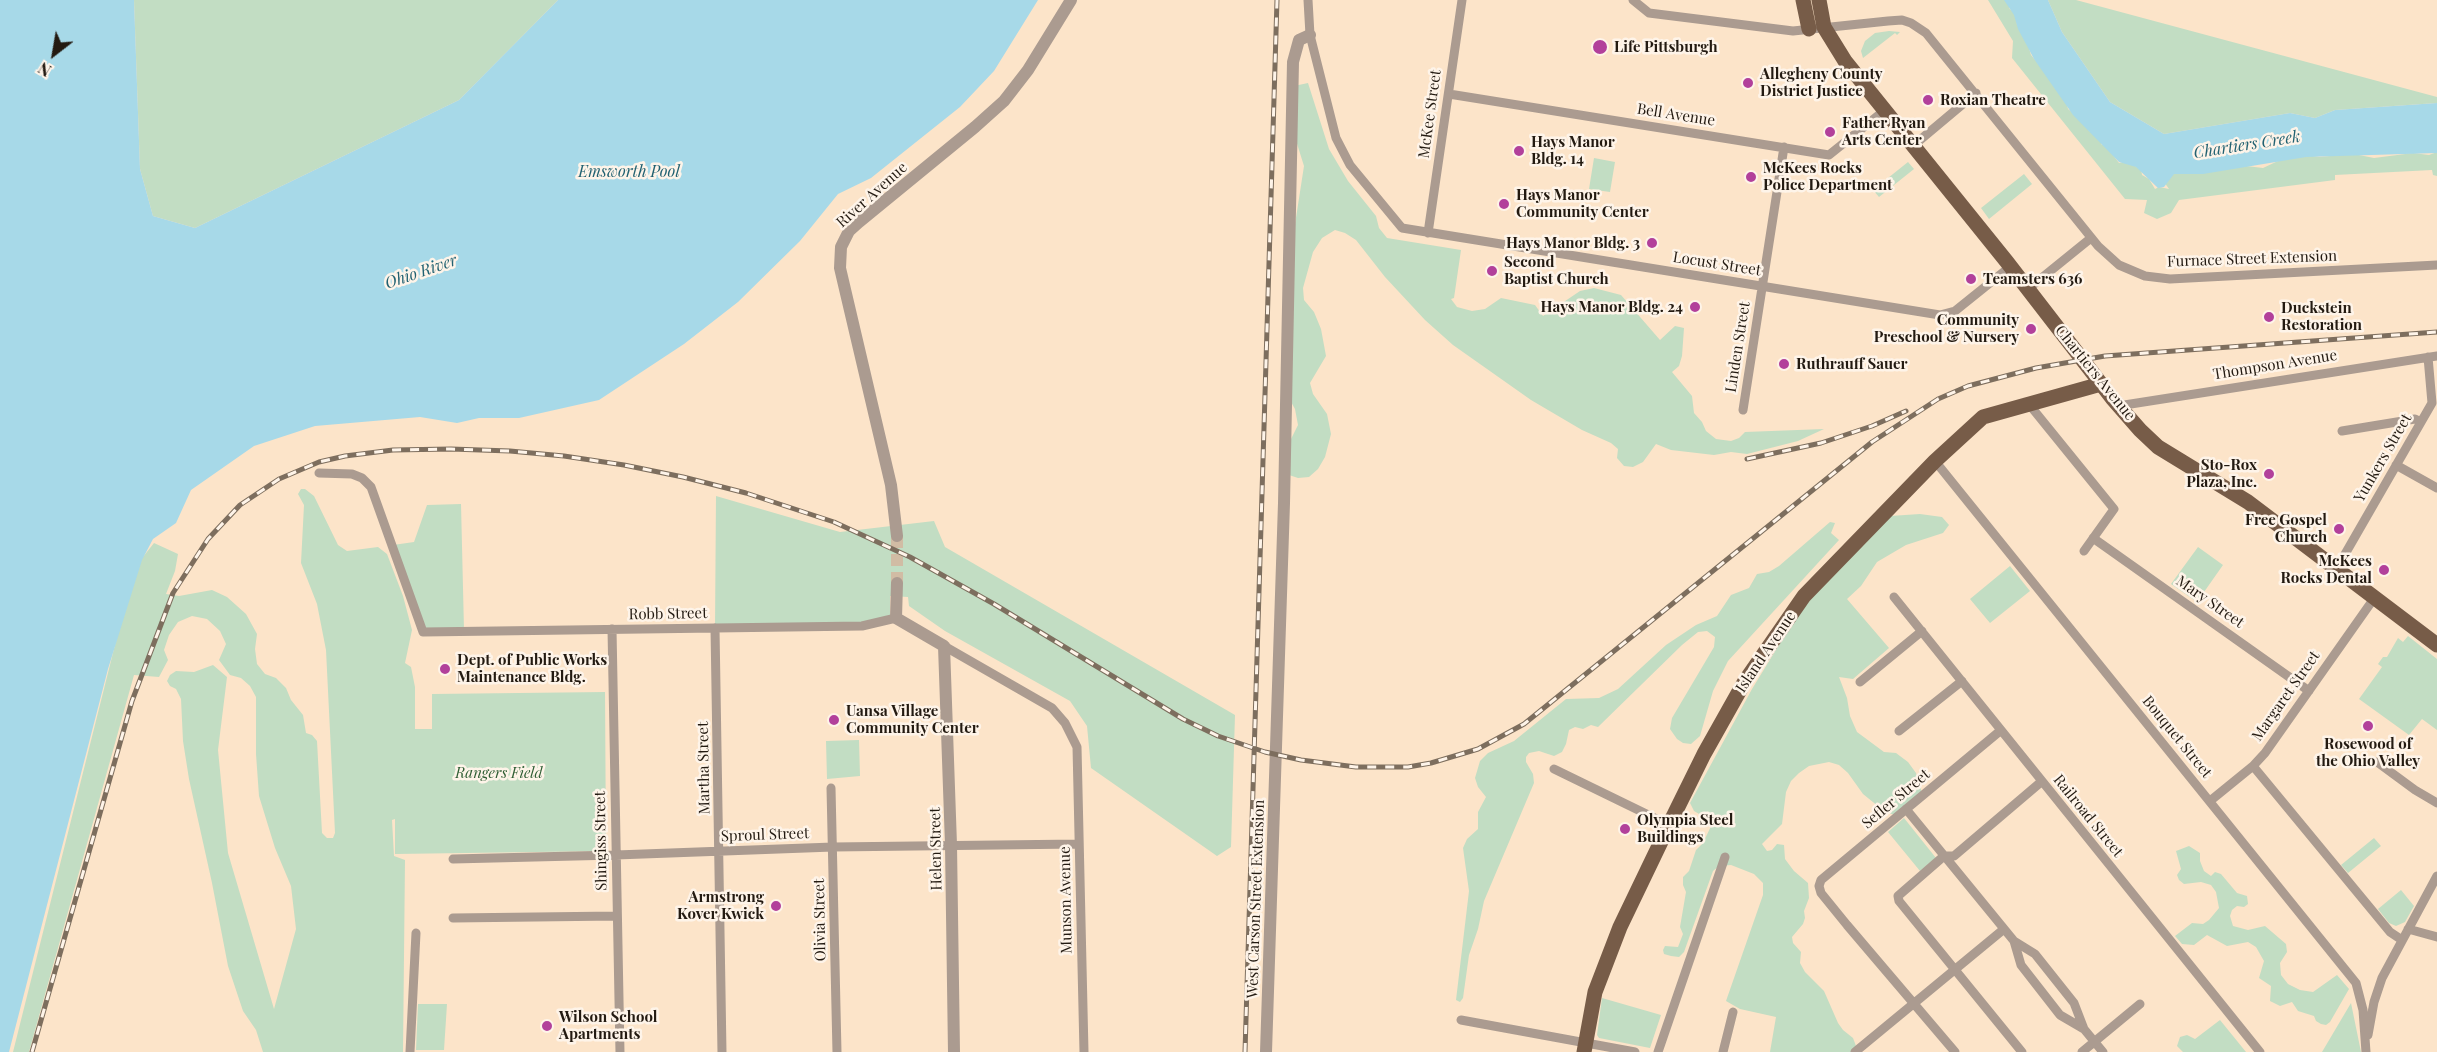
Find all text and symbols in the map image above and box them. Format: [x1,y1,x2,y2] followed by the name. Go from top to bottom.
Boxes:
[24,24,84,84] north arrow
[1591,38,1609,56] marker: Life Pittsburgh
[1614,38,1718,56] place label: Life Pittsburgh
[34,58,55,82] text: N
[1760,65,1882,100] place label: Allegheny County District Justice
[1415,69,1445,159] street label: McKee Street
[1741,76,1755,90] marker: Allegheny County District Justice
[1940,91,2046,109] place label: Roxian Theatre
[1921,93,1935,107] marker: Roxian Theatre
[1636,100,1716,130] street label: Bell Avenue
[1842,114,1926,149] place label: Father Ryan Arts Center
[1823,125,1837,139] marker: Father Ryan Arts Center
[2192,127,2302,163] water label: Chartiers Creek
[1531,133,1615,168] place label: Hays Manor Bldg. 14
[1512,144,1526,158] marker: Hays Manor Bldg. 14
[833,159,911,231] street label: River Avenue
[1763,159,1892,194] place label: McKees Rocks Police Department
[578,162,680,182] water label: Emsworth Pool
[1744,170,1758,184] marker: McKees Rocks Police Department
[1516,186,1649,221] place label: Hays Manor Community Center
[1497,197,1511,211] marker: Hays Manor Community Center
[1506,234,1640,252] place label: Hays Manor Bldg. 3
[1645,236,1659,250] marker: Hays Manor Bldg. 3
[2167,247,2337,271] street label: Furnace Street Extension
[1672,248,1762,280] street label: Locust Street
[383,251,459,293] water label: Ohio River
[1504,253,1609,288] place label: Second Baptist Church
[1485,264,1499,278] marker: Second Baptist Church
[1983,270,2083,288] place label: Teamsters 636
[1964,272,1978,286] marker: Teamsters 636
[1541,298,1683,316] place label: Hays Manor Bldg. 24
[2281,299,2362,334] place label: Duckstein Restoration
[1688,300,1702,314] marker: Hays Manor Bldg. 24
[1722,300,1754,394] street label: Linden Street
[2262,310,2276,324] marker: Duckstein Restoration
[1874,311,2019,346] place label: Community Preschool & Nursery
[2024,322,2038,336] marker: Community Preschool & Nursery
[2051,322,2139,424] street label: Chartiers Avenue
[2212,346,2338,384] street label: Thompson Avenue
[1796,355,1908,373] place label: Ruthrauff Sauer
[1777,357,1791,371] marker: Ruthrauff Sauer
[2350,411,2416,505] street label: Yunkers Street
[2186,456,2257,491] place label: Sto-Rox Plaza, Inc.
[2262,467,2276,481] marker: Sto-Rox Plaza, Inc.
[2245,511,2327,546] place label: Free Gospel Church
[2332,522,2346,536] marker: Free Gospel Church
[2280,552,2372,587] place label: McKees Rocks Dental
[2377,563,2391,577] marker: McKees Rocks Dental
[2173,572,2247,632] street label: Mary Street
[628,604,708,624] street label: Robb Street
[1732,608,1800,696] street label: Island Avenue
[2248,648,2324,744] street label: Margaret Street
[457,651,607,686] place label: Dept. of Public Works Maintenance Bldg.
[438,662,452,676] marker: Dept. of Public Works Maintenance Bldg.
[2138,692,2216,782] street label: Bouquet Street
[846,702,979,737] place label: Uansa Village Community Center
[827,713,841,727] marker: Uansa Village Community Center
[2361,719,2375,733] marker: Rosewood of the Ohio Valley
[694,721,714,815] street label: Martha Street
[2316,735,2420,770] place label: Rosewood of the Ohio Valley
[455,764,543,782] park label: Rangers Field
[1858,765,1934,833] street label: Sefler Street
[2049,771,2127,861] street label: Railroad Street
[591,791,611,891] street label: Shingiss Street
[1244,799,1268,999] street label: West Carson Street Extension
[926,807,946,891] street label: Helen Street
[1637,811,1734,846] place label: Olympia Steel Buildings
[1618,822,1632,836] marker: Olympia Steel Buildings
[721,824,809,846] street label: Sproul Street
[1056,846,1076,954] street label: Munson Avenue
[810,878,830,962] street label: Olivia Street
[677,888,764,923] place label: Armstrong Kover Kwick
[769,899,783,913] marker: Armstrong Kover Kwick
[559,1008,657,1043] place label: Wilson School Apartments
[540,1019,554,1033] marker: Wilson School Apartments

